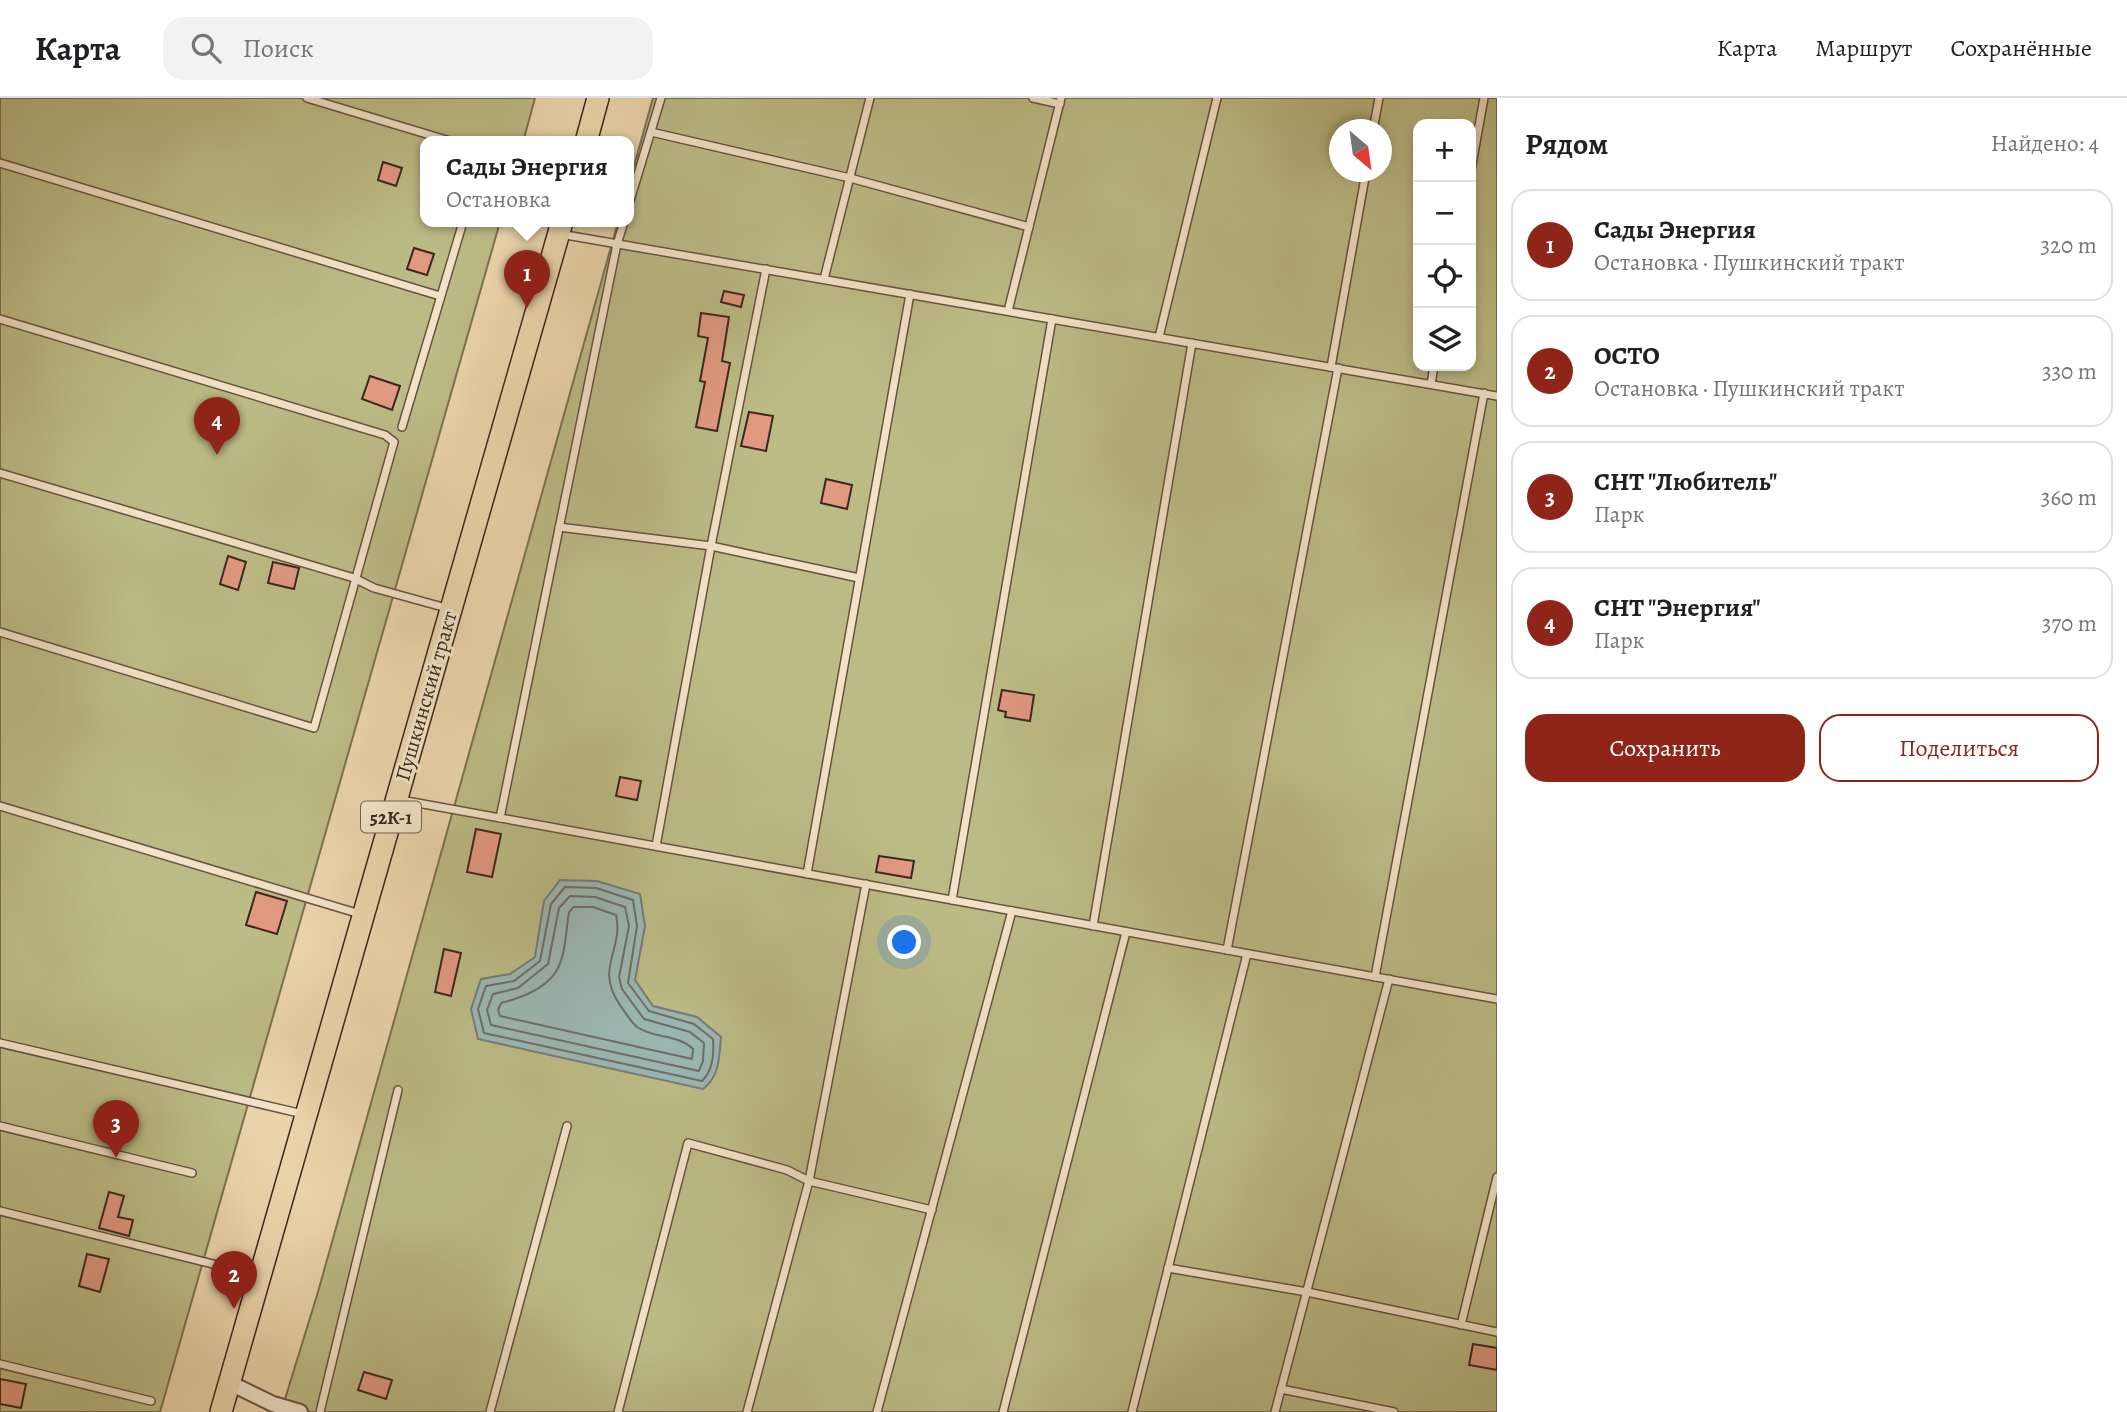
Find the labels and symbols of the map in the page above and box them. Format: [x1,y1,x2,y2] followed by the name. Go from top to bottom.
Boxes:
[1329,119,1392,182] north arrow
[504,250,550,308] pin: 1
[194,397,240,455] pin: 4
[388,608,464,784] street label: Пушкинский тракт
[361,802,421,832] road number: 52К-1
[887,925,921,959] your location
[93,1100,139,1158] pin: 3
[211,1251,257,1309] pin: 2

